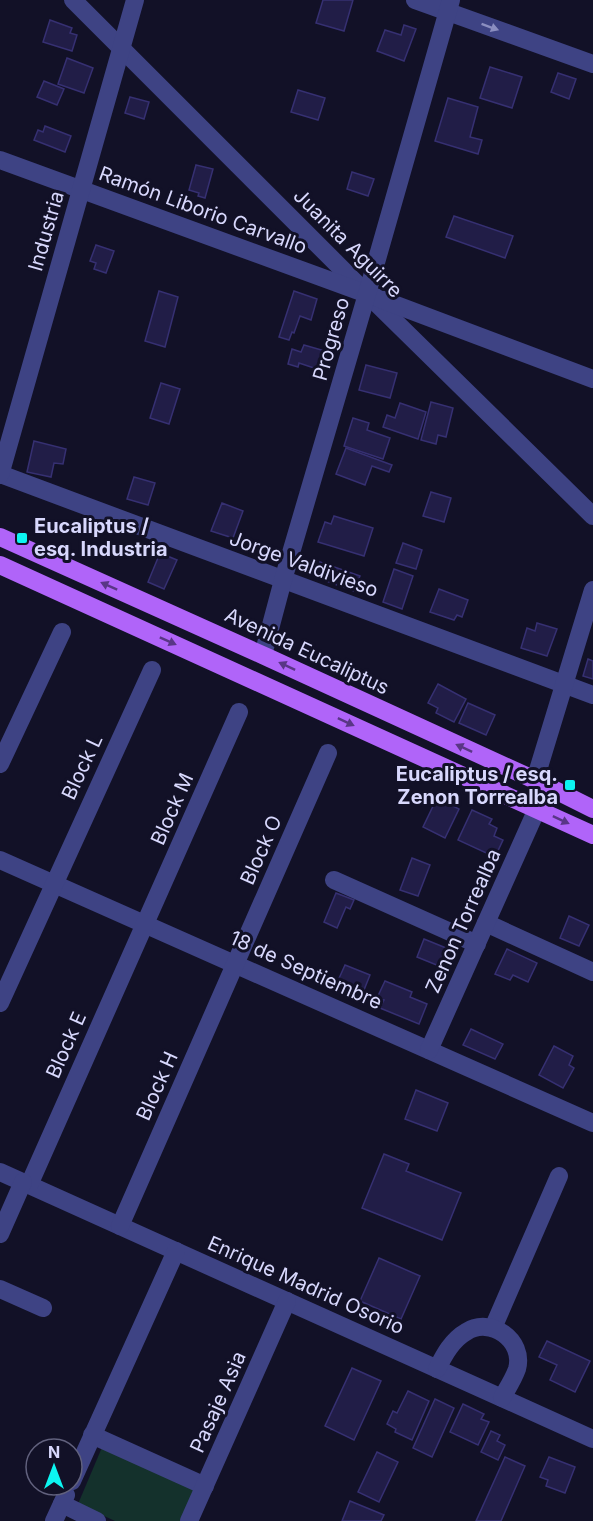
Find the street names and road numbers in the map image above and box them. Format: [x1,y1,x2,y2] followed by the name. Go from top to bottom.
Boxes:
[96,161,310,259] street label: Ramón Liborio Carvallo
[289,184,407,302] street label: Juanita Aguirre
[23,188,69,274] street label: Industria
[308,295,354,383] street label: Progreso
[226,526,382,602] street label: Jorge Valdivieso
[221,602,393,700] street label: Avenida Eucaliptus
[56,731,108,803] street label: Block L
[146,769,198,849] street label: Block M
[235,812,287,888] street label: Block O
[420,845,506,997] street label: Zenon Torrealba
[226,926,386,1014] street label: 18 de Septiembre
[41,1008,91,1082] street label: Block E
[131,1048,183,1124] street label: Block H
[204,1231,408,1339] street label: Enrique Madrid Osorio
[185,1348,251,1456] street label: Pasaje Asia

